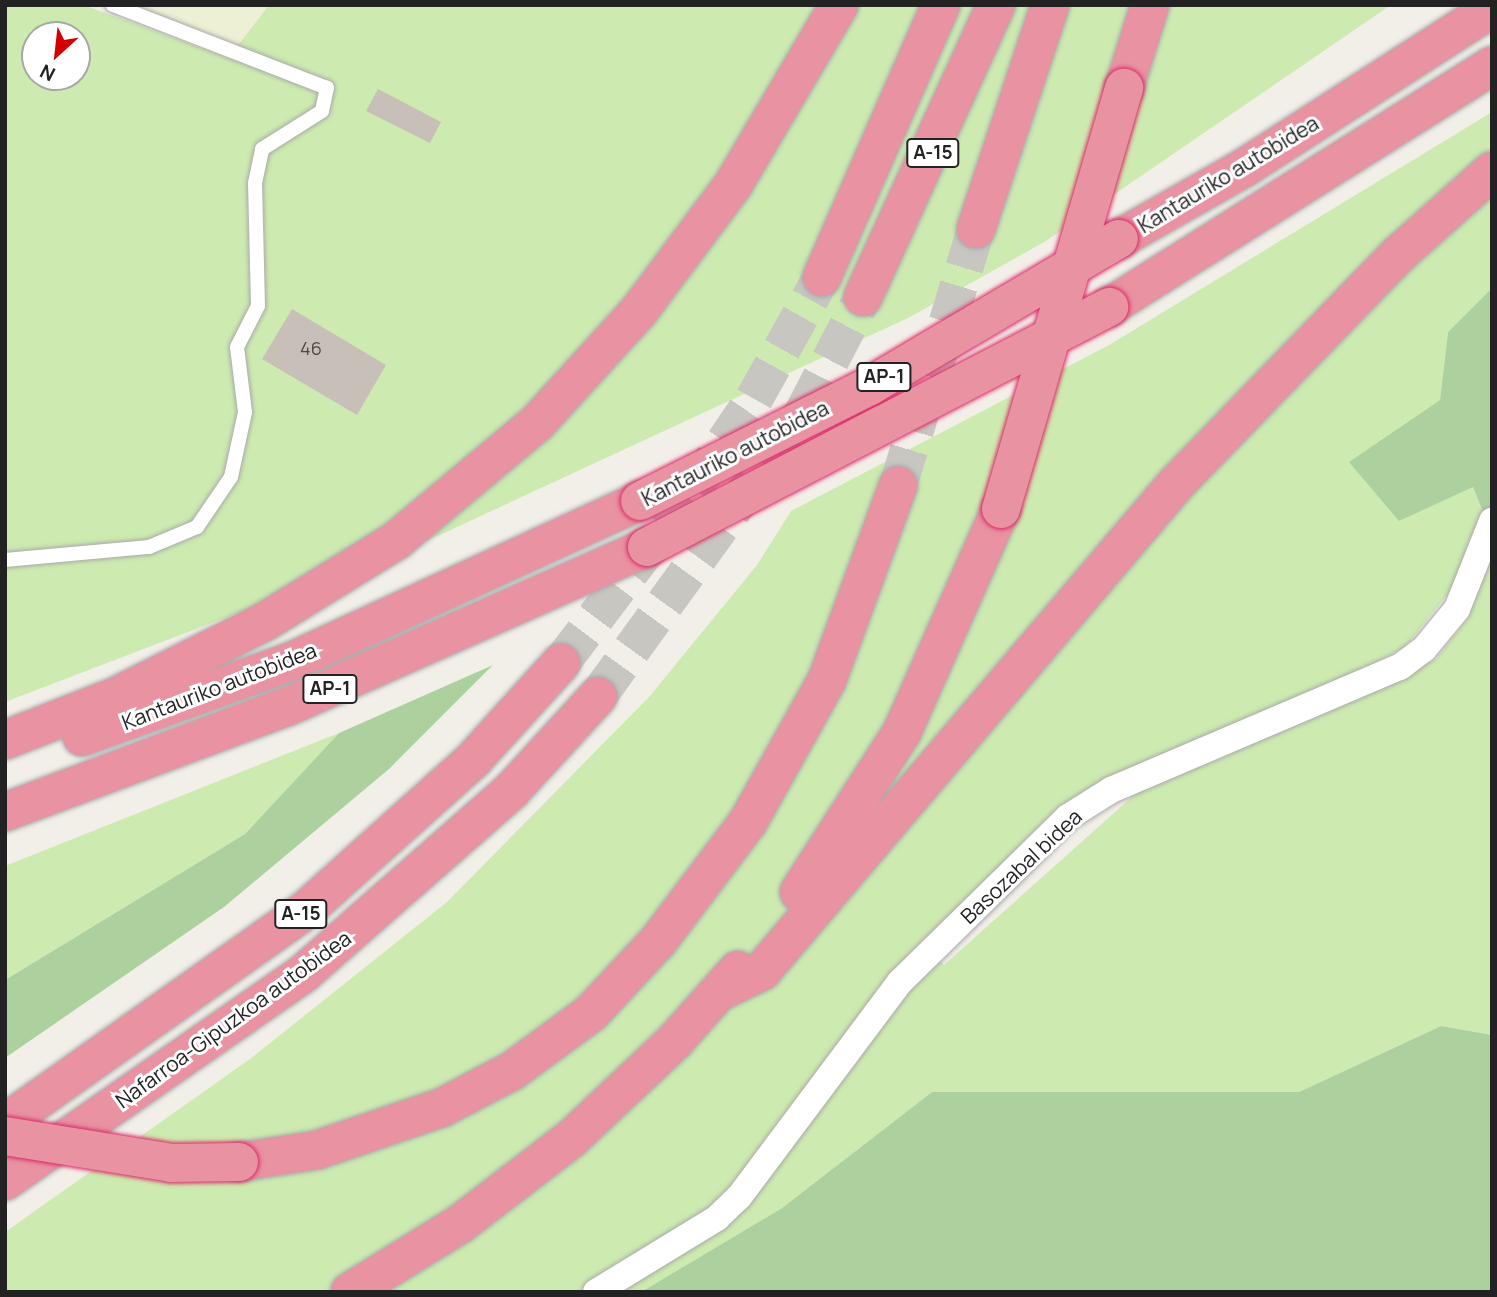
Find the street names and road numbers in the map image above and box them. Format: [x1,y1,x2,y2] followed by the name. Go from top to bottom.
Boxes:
[1133,110,1323,238] street label: Kantauriko autobidea
[905,138,961,168] road number: A-15
[856,362,912,392] road number: AP-1
[637,395,833,511] street label: Kantauriko autobidea
[118,637,320,735] street label: Kantauriko autobidea
[302,674,358,704] road number: AP-1
[955,803,1087,929] street label: Basozabal bidea
[273,898,329,930] road number: A-15
[110,925,356,1113] street label: Nafarroa-Gipuzkoa autobidea

